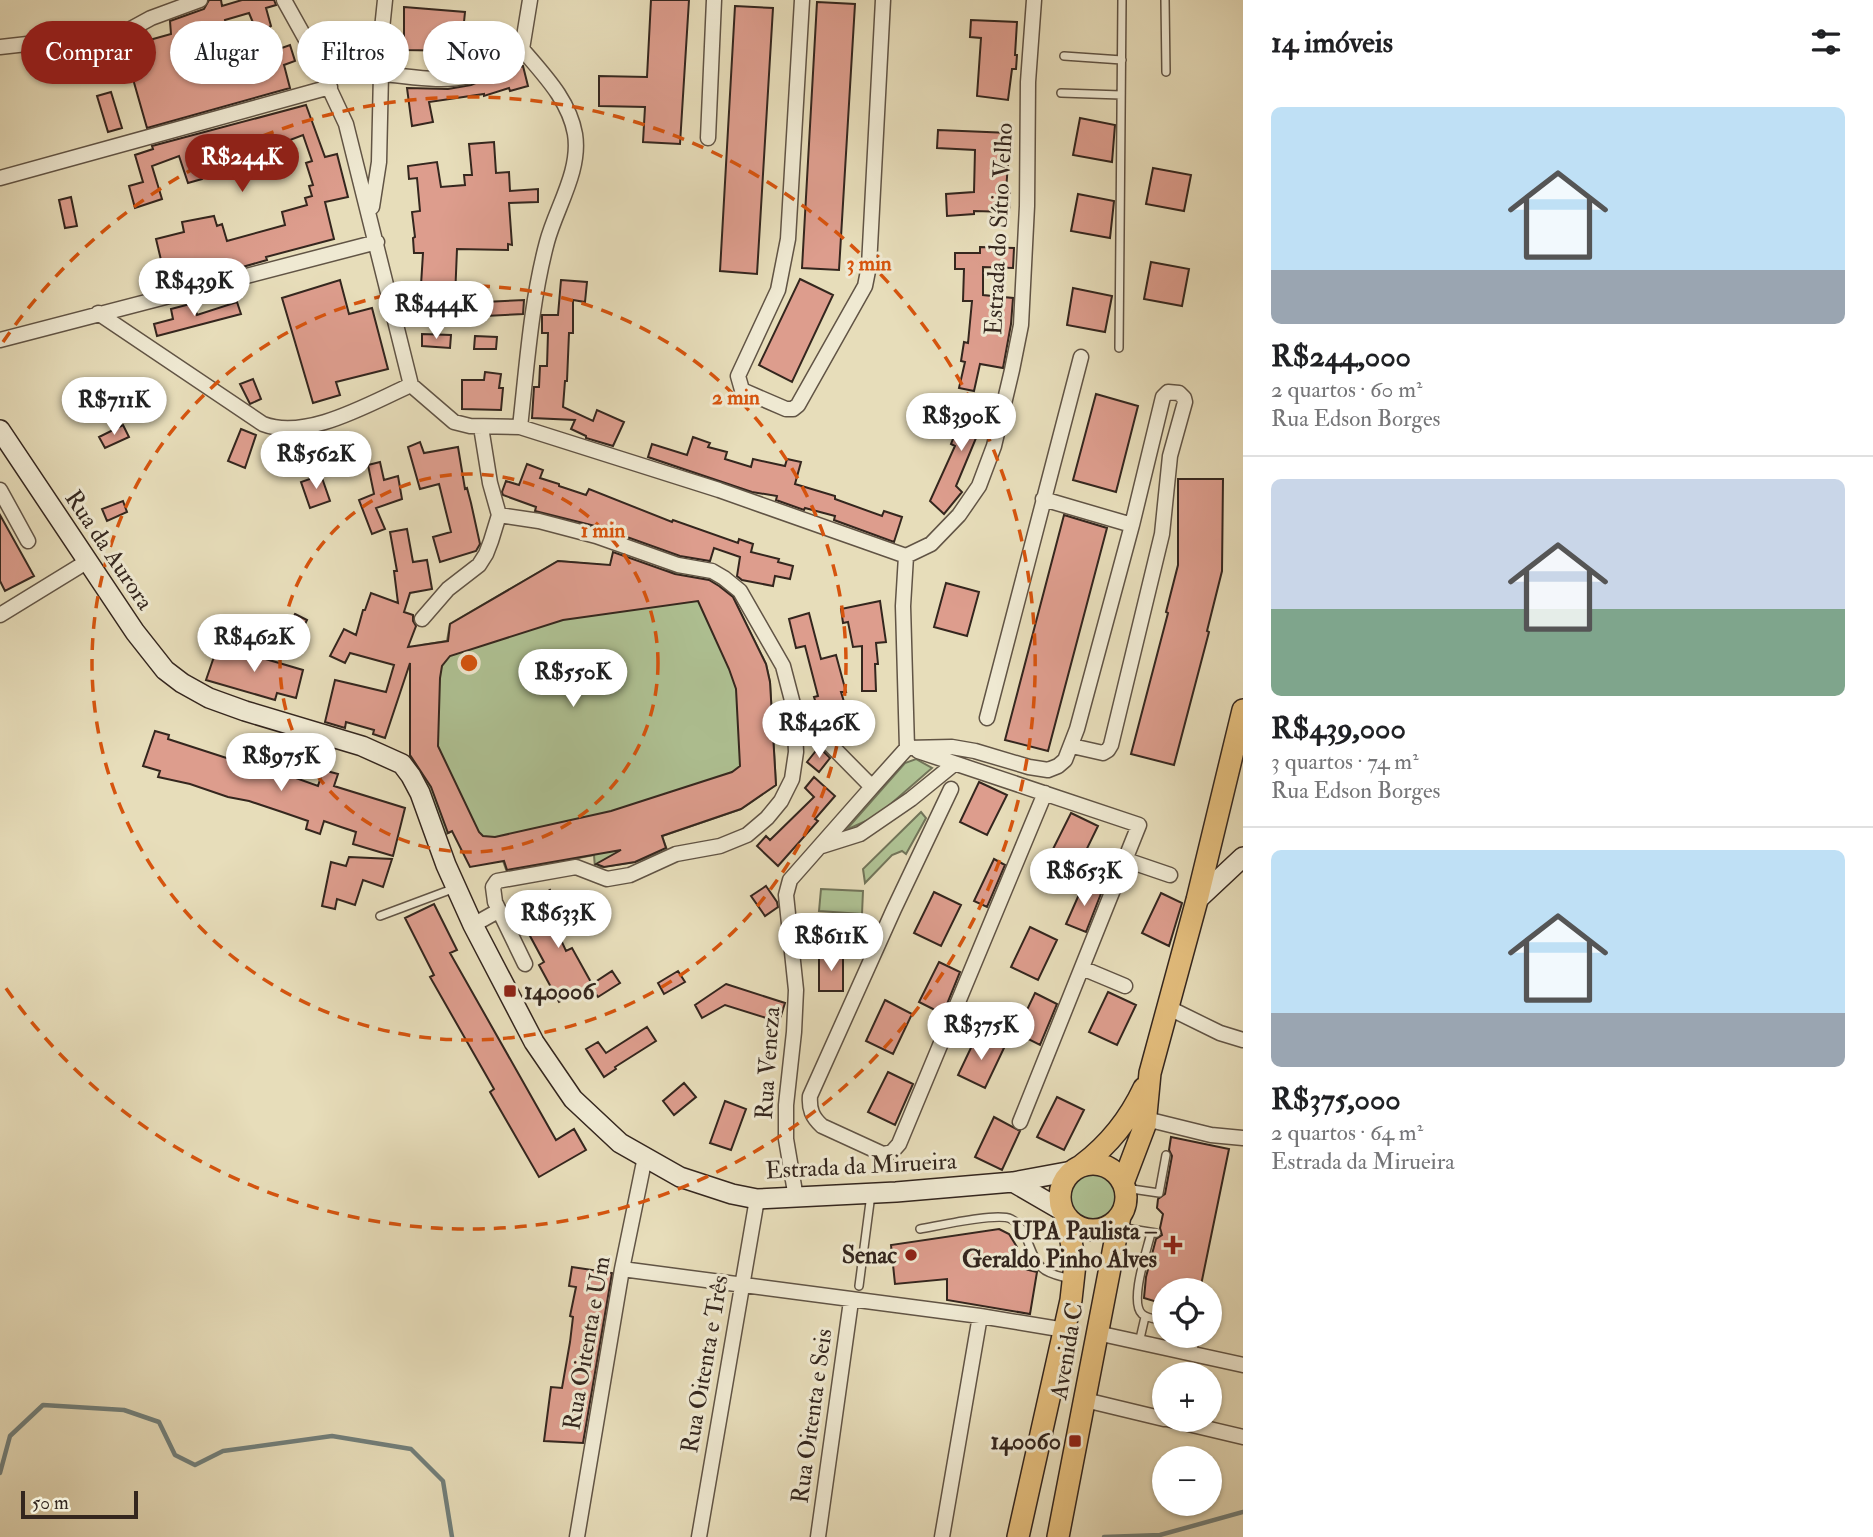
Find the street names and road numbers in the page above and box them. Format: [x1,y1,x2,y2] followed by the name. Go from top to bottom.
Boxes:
[978,122,1020,336] street label: Estrada do Sítio Velho
[58,484,161,617] street label: Rua da Aurora
[749,1004,787,1121] street label: Rua Veneza
[764,1145,959,1186] street label: Estrada da Mirueira
[556,1253,618,1432] street label: Rua Oitenta e Um
[674,1273,736,1455] street label: Rua Oitenta e Três
[1043,1300,1091,1403] street label: Avenida C
[784,1327,840,1505] street label: Rua Oitenta e Seis

